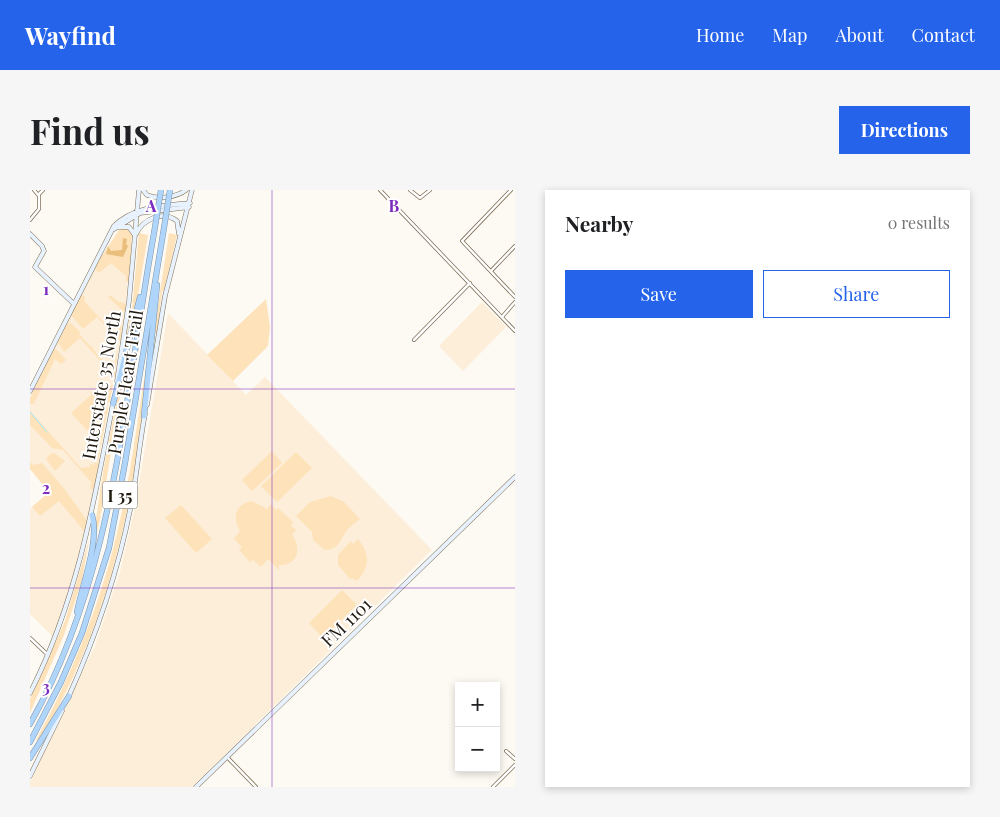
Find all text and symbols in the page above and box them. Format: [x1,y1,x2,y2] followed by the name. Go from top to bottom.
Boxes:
[25,19,116,51] text: Wayfind
[696,23,744,47] text: Home
[772,23,807,47] text: Map
[835,23,884,47] text: About
[912,23,975,47] text: Contact
[839,106,970,154] button: Directions
[30,107,150,154] text: Find us
[145,195,157,216] text: A
[389,195,400,216] text: B
[565,209,634,237] text: Nearby
[888,212,950,233] text: 0 results
[565,270,753,318] button: Save
[763,270,950,318] button: Share
[43,278,49,299] text: 1
[76,308,126,461] street label: Interstate 35 North
[102,308,148,456] street label: Purple Heart Trail
[42,477,50,498] text: 2
[102,482,138,508] road number: I 35
[316,592,377,652] street label: FM 1101
[42,676,50,697] text: 3
[455,682,500,772] map controls
[455,682,500,727] button: +
[455,727,500,772] button: −

